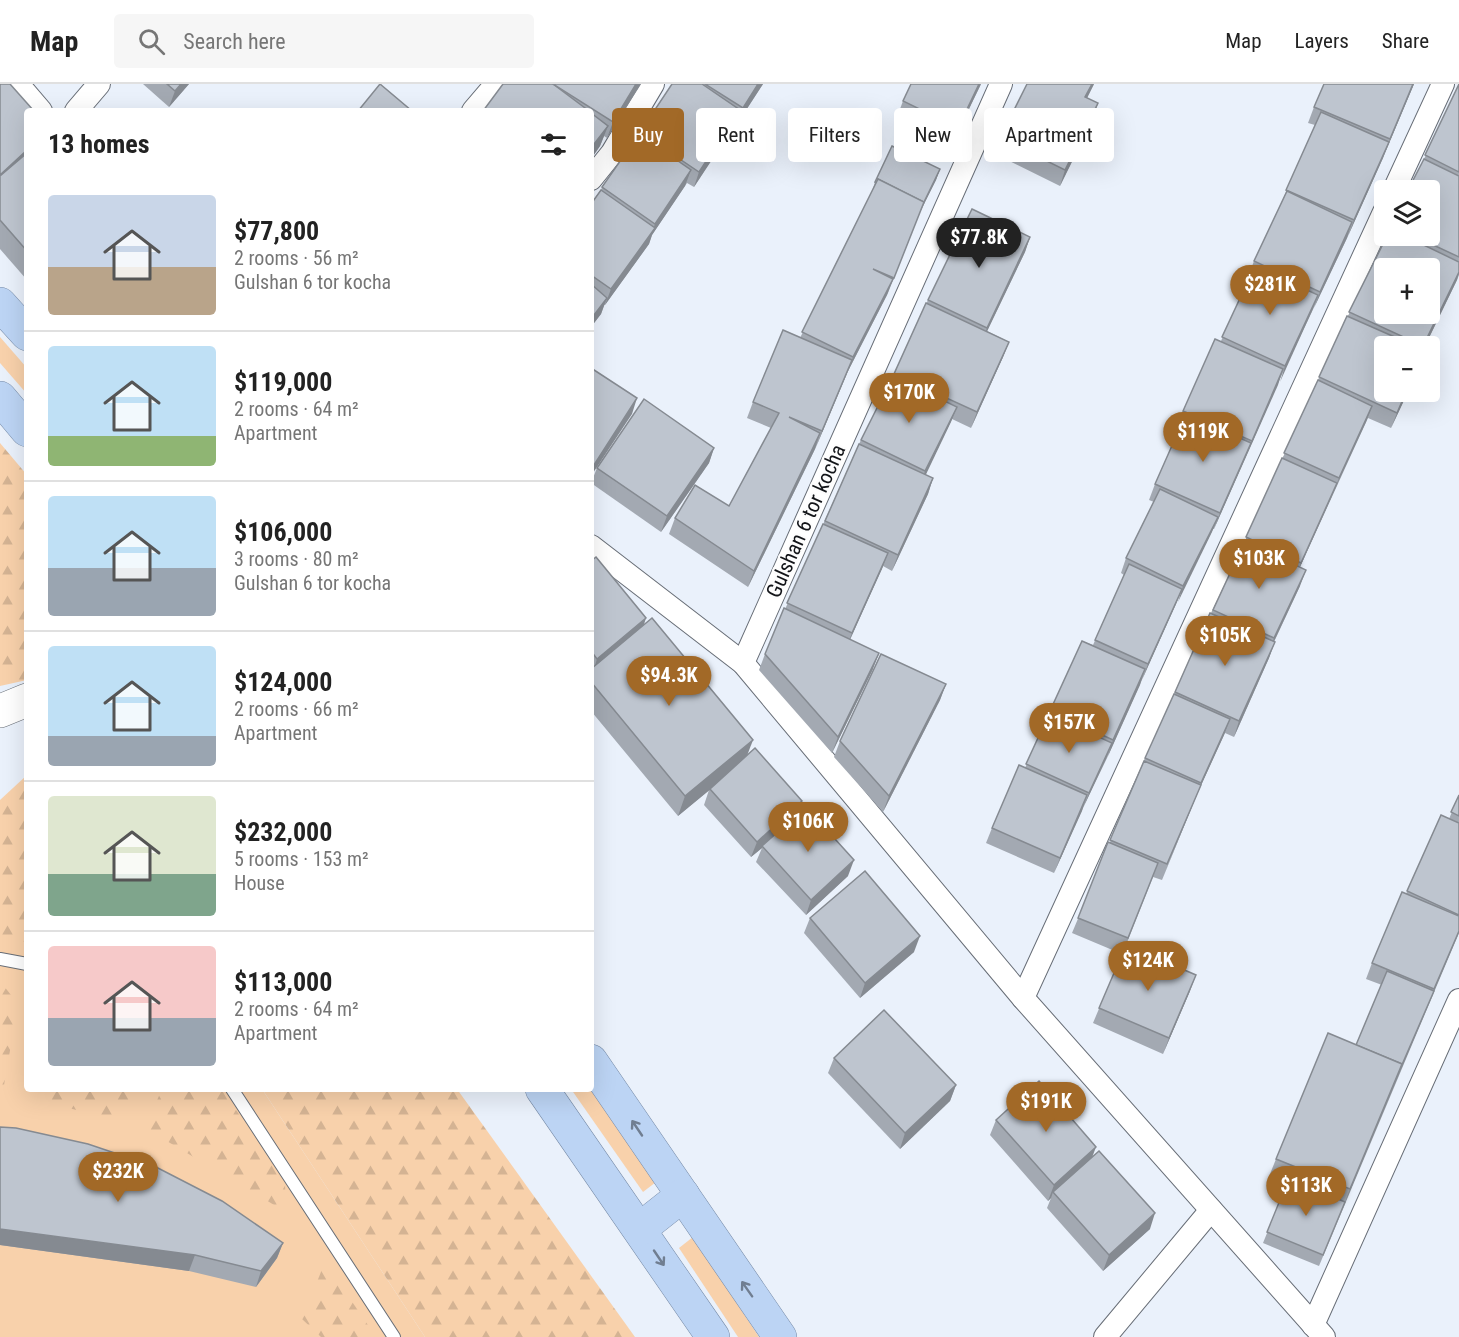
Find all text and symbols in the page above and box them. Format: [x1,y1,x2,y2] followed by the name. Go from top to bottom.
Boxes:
[114,14,534,68] search box
[30,25,78,58] text: Map
[135,25,168,58] icon: search
[183,29,286,54] text: Search here
[1225,29,1262,53] text: Map
[1295,29,1349,53] text: Layers
[1382,29,1429,53] text: Share
[612,108,684,162] chip: Buy
[696,108,776,162] chip: Rent
[788,108,882,162] chip: Filters
[894,108,972,162] chip: New
[984,108,1114,162] chip: Apartment
[537,128,570,161] icon: filters
[48,129,150,159] text: 13 homes
[1374,180,1440,402] map controls
[1374,180,1440,246] button: layers
[234,216,319,246] text: $77,800
[930,218,1028,269] pin: $77.8K
[96,219,168,291] icon: home
[950,225,1008,249] text: $77.8K
[234,246,359,270] text: 2 rooms · 56 m²
[1374,258,1440,324] button: +
[1228,265,1312,316] pin: $281K
[234,270,391,294] text: Gulshan 6 tor kocha
[1244,272,1296,296] text: $281K
[1374,336,1440,402] button: −
[234,367,332,397] text: $119,000
[96,370,168,442] icon: home
[867,373,951,424] pin: $170K
[883,380,935,404] text: $170K
[234,397,359,421] text: 2 rooms · 64 m²
[1161,412,1245,463] pin: $119K
[1177,419,1229,443] text: $119K
[234,421,318,445] text: Apartment
[761,441,851,601] street label: Gulshan 6 tor kocha
[234,517,332,547] text: $106,000
[96,520,168,592] icon: home
[1217,539,1301,590] pin: $103K
[1233,546,1285,570] text: $103K
[234,547,359,571] text: 3 rooms · 80 m²
[234,571,391,595] text: Gulshan 6 tor kocha
[1183,616,1267,667] pin: $105K
[1199,623,1251,647] text: $105K
[620,656,718,707] pin: $94.3K
[640,663,698,687] text: $94.3K
[234,667,332,697] text: $124,000
[96,670,168,742] icon: home
[234,697,359,721] text: 2 rooms · 66 m²
[1027,703,1111,754] pin: $157K
[1043,710,1095,734] text: $157K
[234,721,318,745] text: Apartment
[766,802,850,853] pin: $106K
[782,809,834,833] text: $106K
[234,817,332,847] text: $232,000
[96,820,168,892] icon: home
[234,847,369,871] text: 5 rooms · 153 m²
[234,871,285,895] text: House
[1106,941,1190,992] pin: $124K
[1122,948,1174,972] text: $124K
[234,967,332,997] text: $113,000
[96,970,168,1042] icon: home
[234,997,359,1021] text: 2 rooms · 64 m²
[234,1021,318,1045] text: Apartment
[1004,1082,1088,1133] pin: $191K
[1020,1089,1072,1113] text: $191K
[631,1120,643,1137] one-way arrow
[76,1152,160,1203] pin: $232K
[92,1159,144,1183] text: $232K
[1264,1166,1348,1217] pin: $113K
[1280,1173,1332,1197] text: $113K
[653,1249,665,1265] one-way arrow
[741,1281,753,1297] one-way arrow

